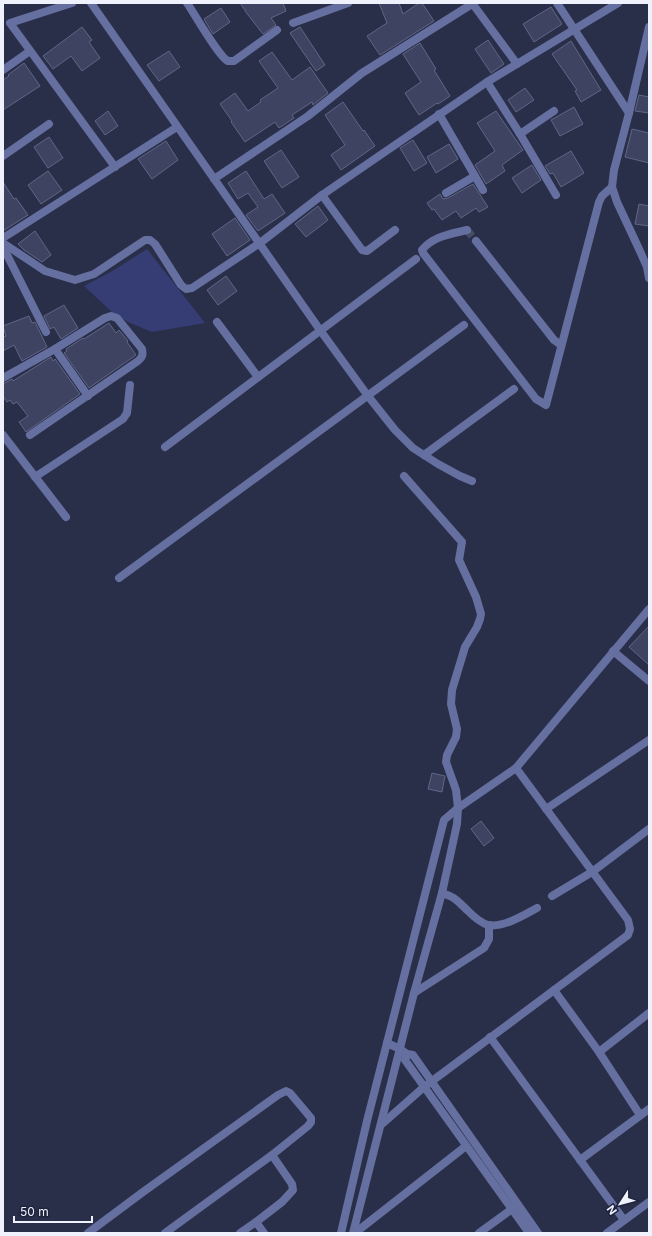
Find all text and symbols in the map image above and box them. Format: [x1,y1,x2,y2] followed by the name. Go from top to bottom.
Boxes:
[600,1184,640,1224] north arrow
[14,1198,92,1224] scale bar
[604,1202,620,1217] text: N
[20,1204,49,1219] text: 50 m

